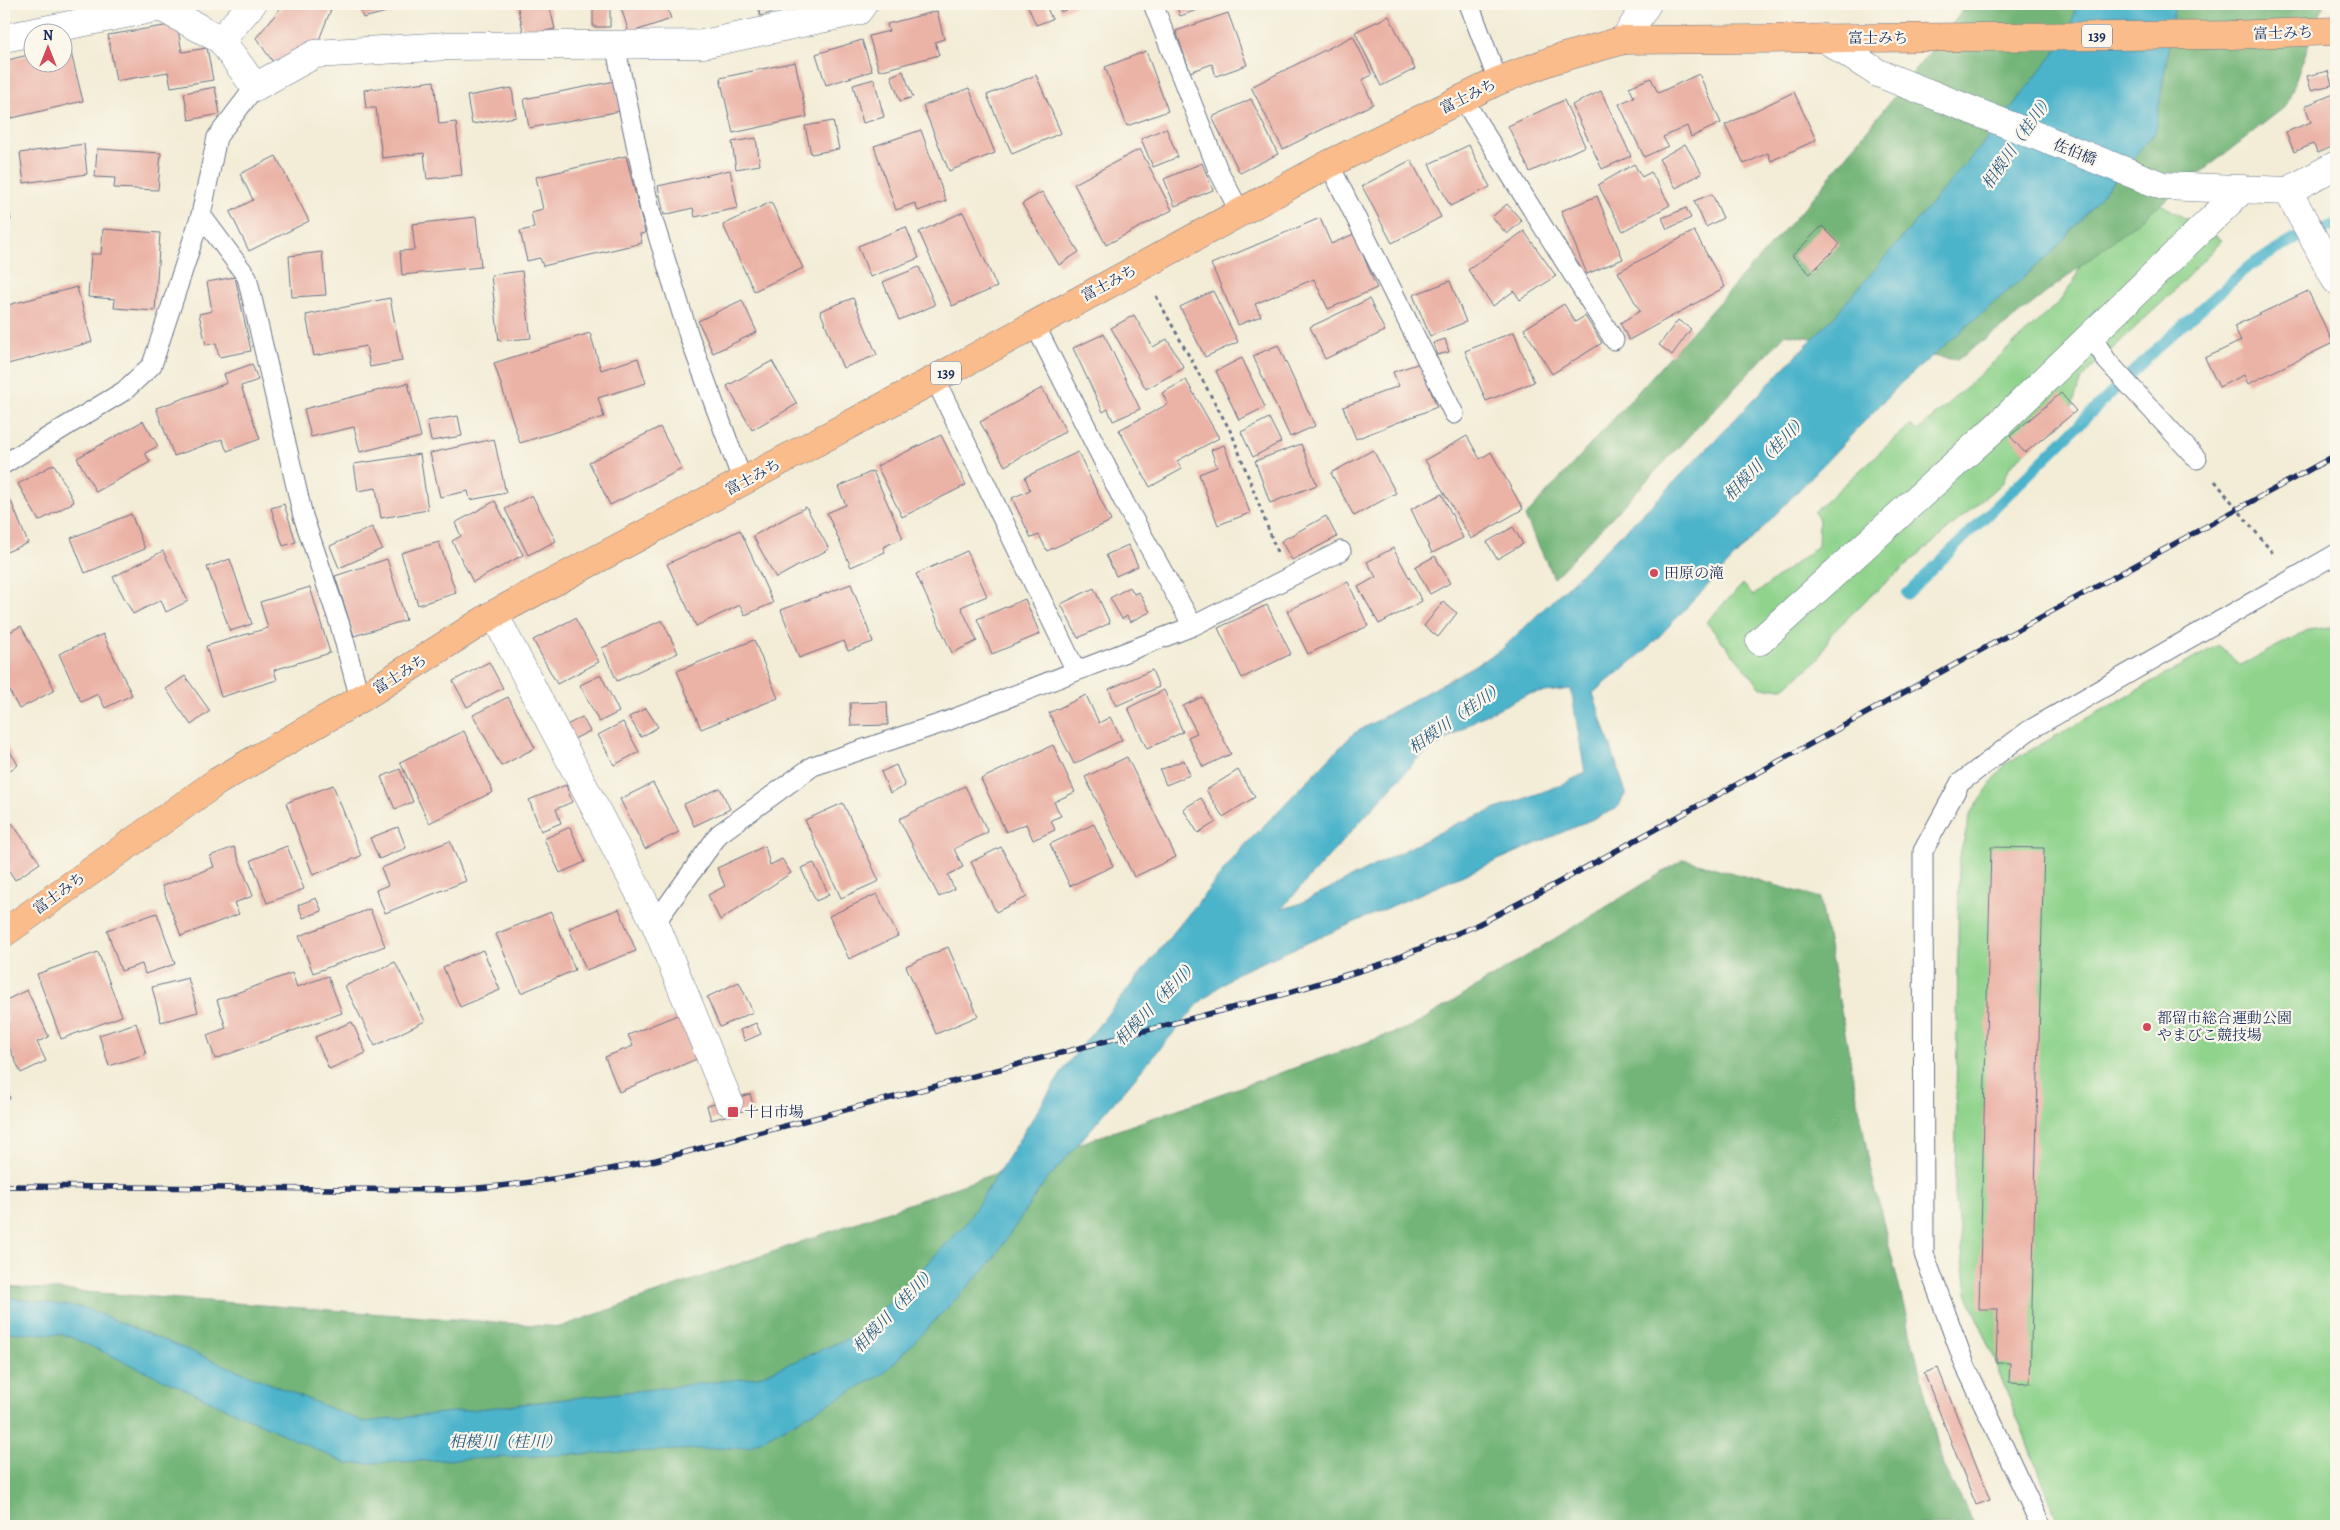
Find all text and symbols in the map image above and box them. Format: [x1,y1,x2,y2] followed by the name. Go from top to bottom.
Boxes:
[22,22,72,72] north arrow
[2253,22,2313,44] street label: 富士みち
[2082,24,2112,48] road number: 139
[43,26,53,45] text: N
[1848,28,1908,48] street label: 富士みち
[1437,74,1499,118] street label: 富士みち
[1977,89,2059,194] water label: 相模川（桂川）
[2050,134,2100,170] street label: 佐伯橋
[1078,260,1140,306] street label: 富士みち
[931,362,961,384] road number: 139
[1719,410,1813,506] water label: 相模川（桂川）
[722,454,784,500] street label: 富士みち
[1664,563,1724,583] place label: 田原の滝
[1648,567,1660,579] marker: 田原の滝
[369,650,431,698] street label: 富士みち
[1404,677,1509,759] water label: 相模川（桂川）
[29,867,89,919] street label: 富士みち
[1110,955,1204,1051] water label: 相模川（桂川）
[2157,1008,2292,1045] place label: 都留市総合運動公園 やまびこ競技場
[2141,1021,2153,1033] marker: 都留市総合運動公園 やまびこ競技場
[744,1102,804,1122] place label: 十日市場
[726,1105,740,1119] marker: 十日市場
[848,1262,942,1358] water label: 相模川（桂川）
[449,1431,561,1453] water label: 相模川（桂川）

